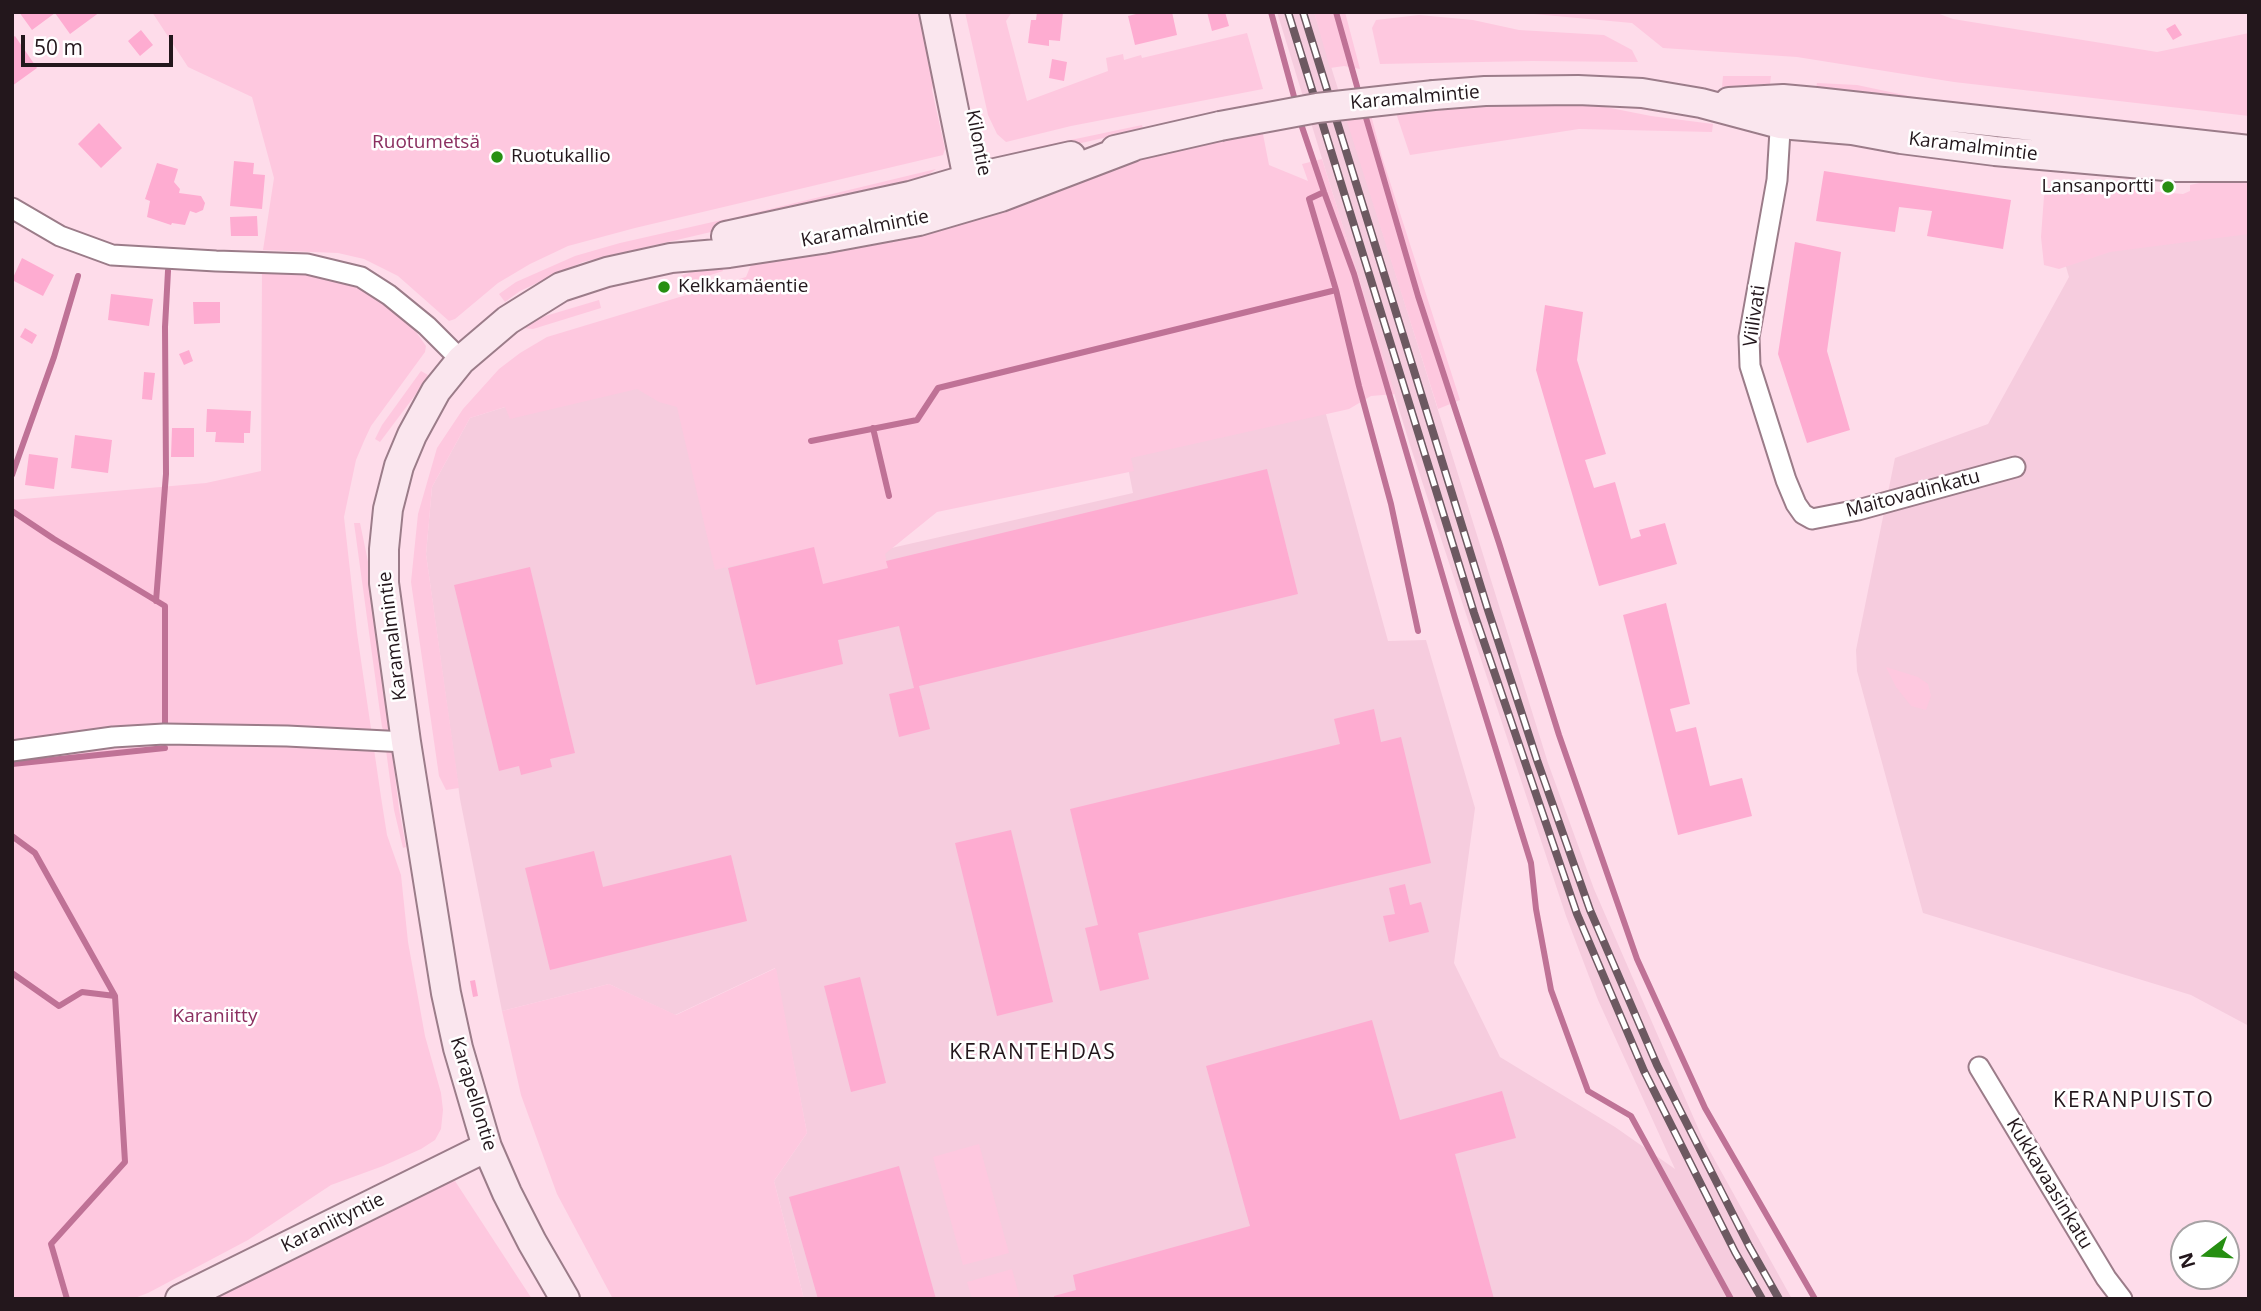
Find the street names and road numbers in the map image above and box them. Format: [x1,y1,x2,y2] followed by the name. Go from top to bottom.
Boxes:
[1349,81,1481,115] street label: Karamalmintie
[960,108,996,178] street label: Kilontie
[1907,128,2039,166] street label: Karamalmintie
[799,205,931,253] street label: Karamalmintie
[1739,284,1771,348] street label: Viilivati
[1844,465,1982,523] street label: Maitovadinkatu
[374,570,412,702] street label: Karamalmintie
[445,1034,501,1154] street label: Karapellontie
[2001,1114,2097,1254] street label: Kukkavaasinkatu
[278,1188,388,1258] street label: Karaniityntie

